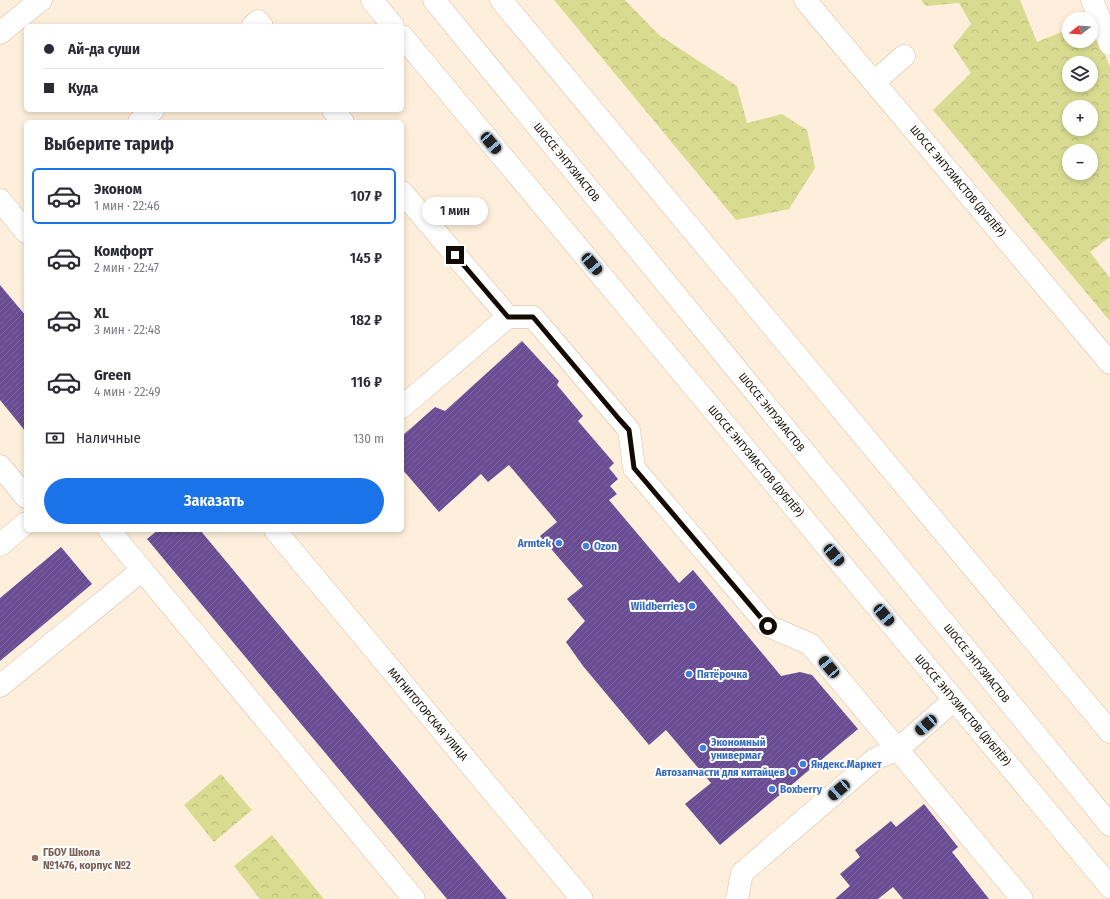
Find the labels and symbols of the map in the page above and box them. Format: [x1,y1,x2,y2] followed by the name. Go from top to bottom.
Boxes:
[1062,12,1098,48] north arrow
[531,120,602,204] street label: ШОССЕ ЭНТУЗИАСТОВ
[907,123,1008,240] street label: ШОССЕ ЭНТУЗИАСТОВ (ДУБЛЁР)
[479,130,503,156] car
[422,197,488,225] callout: 1 мин
[446,246,464,264] route end
[580,251,604,277] car
[736,370,807,454] street label: ШОССЕ ЭНТУЗИАСТОВ
[705,403,806,520] street label: ШОССЕ ЭНТУЗИАСТОВ (ДУБЛЁР)
[517,537,551,550] place label: Armtek
[554,538,564,548] marker: Armtek
[594,540,617,553] place label: Ozon
[581,541,591,551] marker: Ozon
[822,542,846,568] car
[631,600,684,613] place label: Wildberries
[687,601,697,611] marker: Wildberries
[872,602,896,628] car
[759,617,777,635] route start
[941,621,1012,705] street label: ШОССЕ ЭНТУЗИАСТОВ
[912,652,1013,769] street label: ШОССЕ ЭНТУЗИАСТОВ (ДУБЛЁР)
[817,654,841,680] car
[385,665,470,764] street label: МАГНИТОГОРСКАЯ УЛИЦА
[697,668,748,681] place label: Пятёрочка
[684,669,694,679] marker: Пятёрочка
[913,713,939,737] car
[710,736,766,762] place label: Экономный универмаг
[698,743,708,753] marker: Экономный универмаг
[811,758,882,771] place label: Яндекс.Маркет
[798,759,808,769] marker: Яндекс.Маркет
[655,766,785,779] place label: Автозапчасти для китайцев
[788,767,798,777] marker: Автозапчасти для китайцев
[826,778,852,802] car
[780,783,823,796] place label: Boxberry
[767,784,777,794] marker: Boxberry
[43,846,131,872] place label: ГБОУ Школа №1476, корпус №2
[30,853,40,863] marker: ГБОУ Школа №1476, корпус №2

